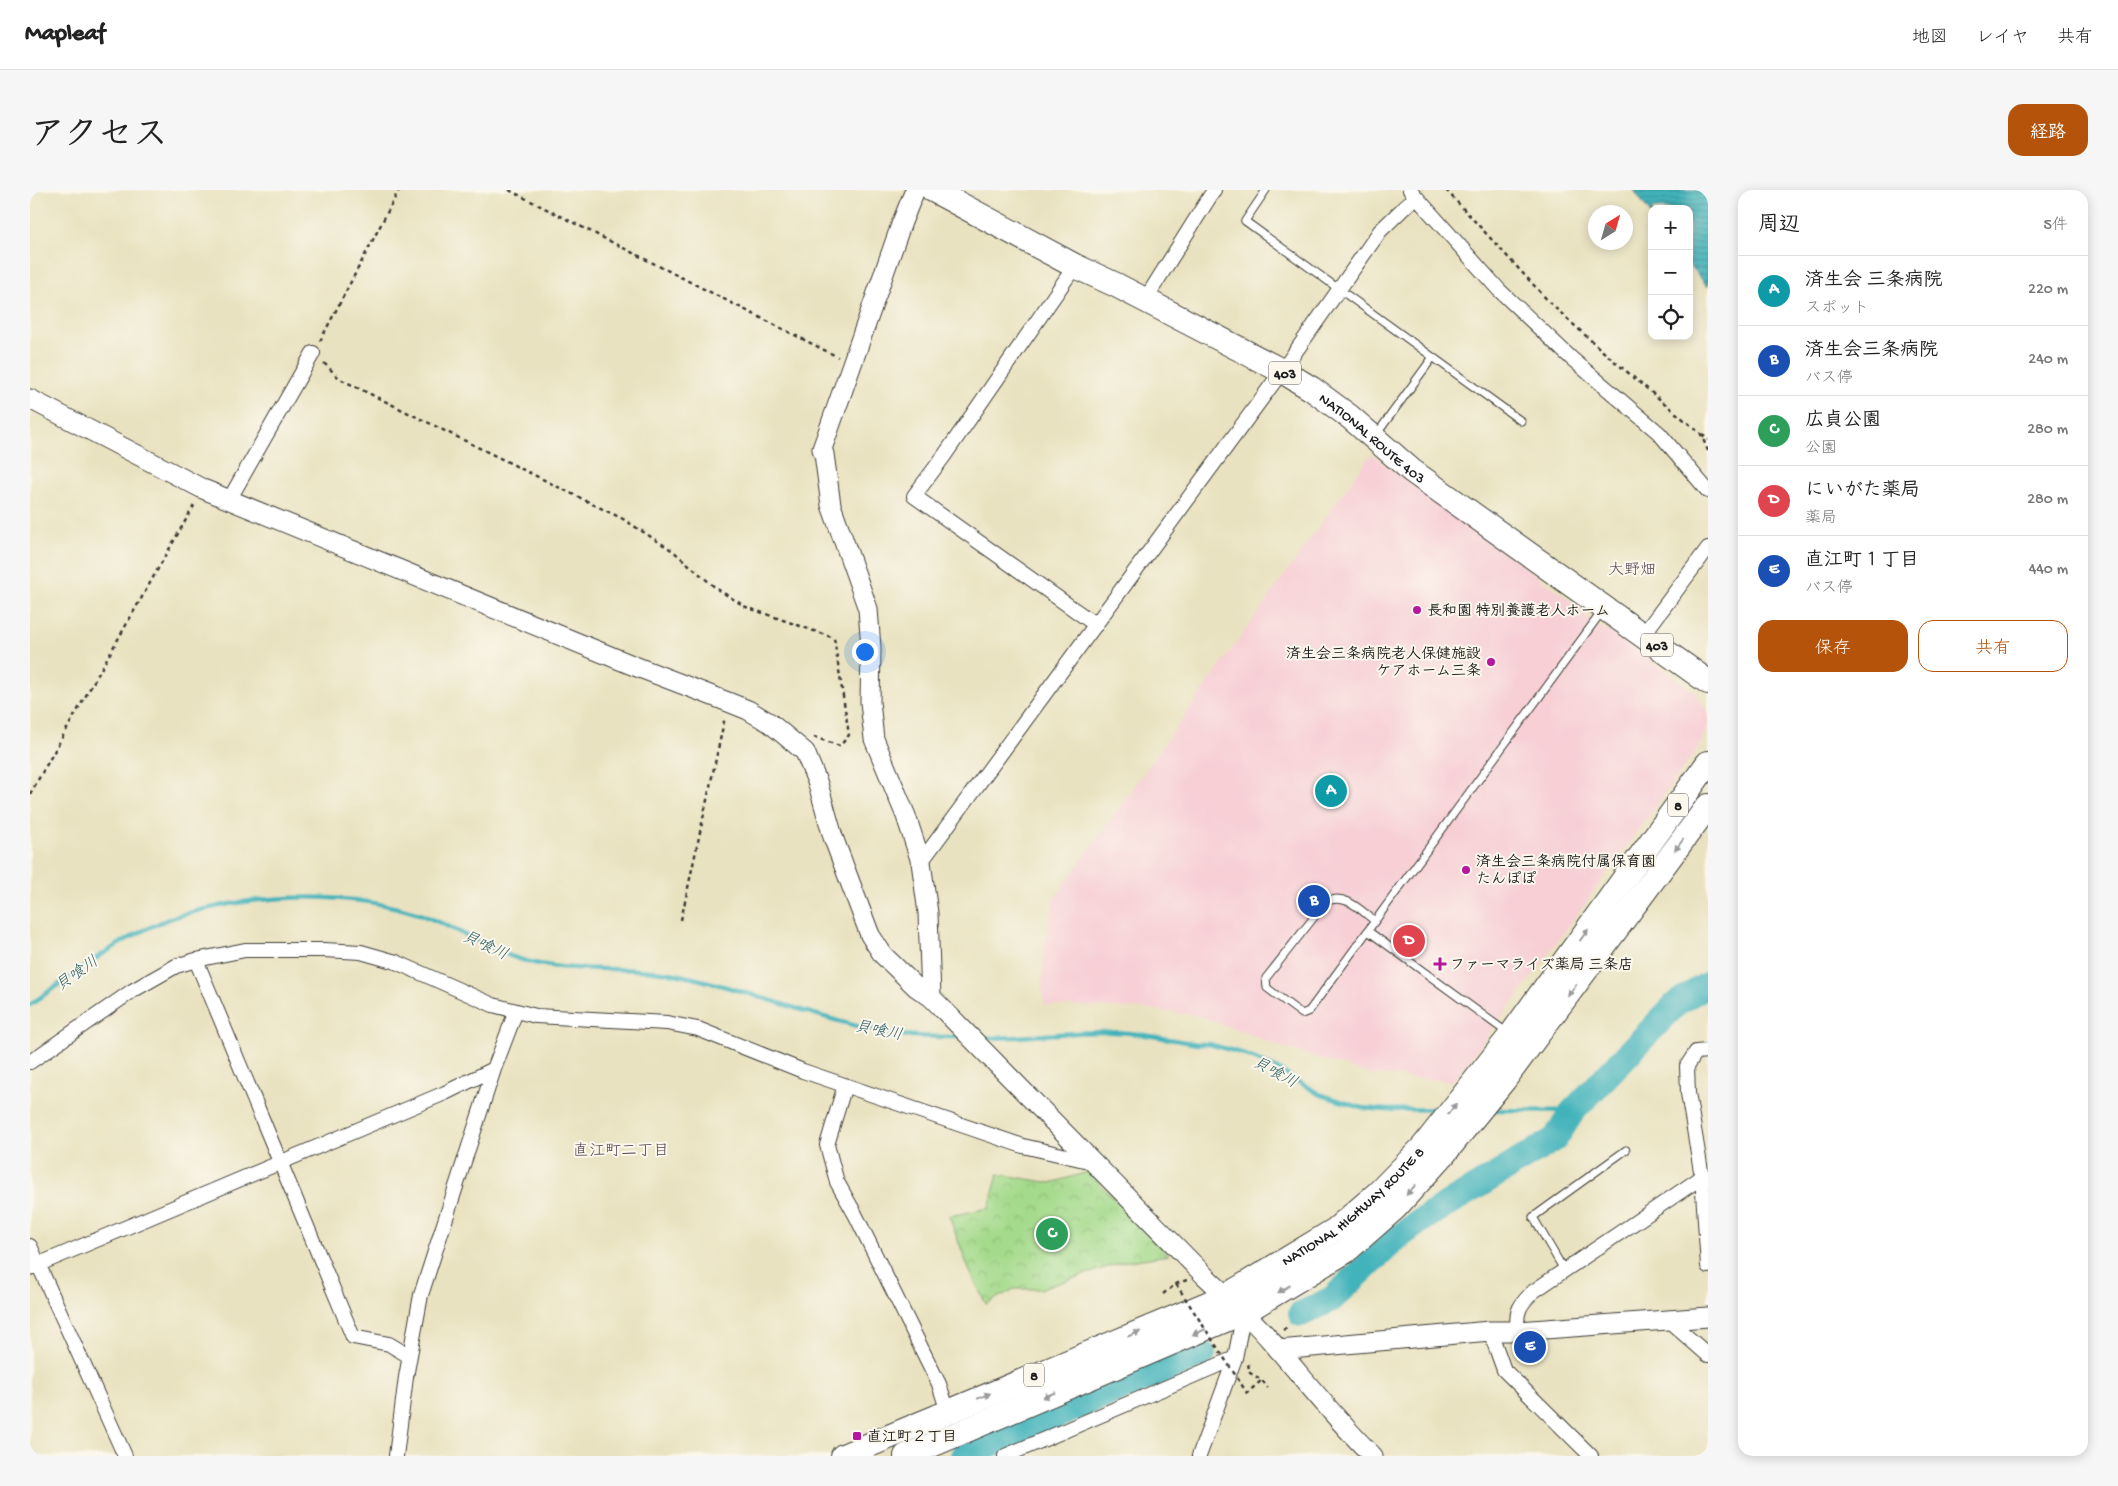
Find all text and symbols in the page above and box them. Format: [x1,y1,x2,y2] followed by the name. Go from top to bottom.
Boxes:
[25,20,105,49] text: Mapleaf
[1912,28,1948,49] text: 地図
[1976,28,2029,49] text: レイヤ
[2057,28,2093,49] text: 共有
[2008,104,2088,156] button: 経路
[30,117,168,158] text: アクセス
[1588,205,1633,250] north arrow
[1648,205,1693,340] map controls
[1648,205,1693,250] button: +
[1758,214,1800,239] text: 周辺
[2044,217,2068,236] text: 5件
[1648,250,1693,295] button: −
[1805,270,1943,293] text: 済生会 三条病院
[1769,281,1779,300] text: A
[2028,281,2068,300] text: 220 m
[1648,295,1693,340] button: locate
[1805,300,1869,319] text: スポット
[1805,340,1938,363] text: 済生会三条病院
[1770,351,1778,370] text: B
[2028,351,2068,370] text: 240 m
[1269,362,1301,384] road number: 403
[1805,370,1853,389] text: バス停
[1315,390,1428,489] street label: NATIONAL ROUTE 403
[1805,410,1881,433] text: 広貞公園
[1770,421,1778,440] text: C
[2027,421,2068,440] text: 280 m
[1805,440,1837,459] text: 公園
[1805,480,1920,503] text: にいがた薬局
[1769,491,1779,510] text: D
[2027,491,2068,510] text: 280 m
[1805,510,1837,529] text: 薬局
[1805,550,1919,573] text: 直江町１丁目
[1608,561,1656,581] district label: 大野畑
[1769,561,1779,580] text: E
[2029,561,2068,580] text: 440 m
[1805,580,1853,599] text: バス停
[1427,602,1610,621] place label: 長和園 特別養護老人ホーム
[1411,604,1423,616] marker: 長和園 特別養護老人ホーム
[1758,620,1908,672] button: 保存
[1918,620,2068,672] button: 共有
[1641,634,1673,656] road number: 403
[852,639,878,665] your location
[1286,645,1481,681] place label: 済生会三条病院老人保健施設 ケアホーム三条
[1485,656,1497,668] marker: 済生会三条病院老人保健施設 ケアホーム三条
[1315,772,1347,810] pin: A
[1668,794,1688,816] road number: 8
[1674,838,1684,852] one-way arrow
[1476,853,1656,889] place label: 済生会三条病院付属保育園 たんぽぽ
[1460,864,1472,876] marker: 済生会三条病院付属保育園 たんぽぽ
[1298,882,1330,920] pin: B
[1393,922,1425,960] pin: D
[459,928,511,966] water label: 貝喰川
[1578,928,1588,941] one-way arrow
[52,952,103,996] water label: 貝喰川
[1450,956,1633,975] place label: ファーマライズ薬局 三条店
[1434,958,1446,970] marker: ファーマライズ薬局 三条店
[1566,983,1577,996] one-way arrow
[853,1018,904,1046] water label: 貝喰川
[1249,1054,1300,1094] water label: 貝喰川
[1447,1102,1457,1116] one-way arrow
[573,1141,669,1162] district label: 直江町二丁目
[1279,1144,1429,1271] street label: NATIONAL HIGHWAY ROUTE 8
[1405,1183,1417,1195] one-way arrow
[1036,1215,1068,1253] pin: C
[1277,1284,1290,1293] one-way arrow
[1192,1328,1206,1336] one-way arrow
[1514,1328,1546,1366] pin: E
[1127,1329,1142,1337] one-way arrow
[1024,1364,1044,1386] road number: 8
[977,1391,991,1399] one-way arrow
[1042,1392,1057,1399] one-way arrow
[867,1428,957,1447] place label: 直江町２丁目
[851,1430,863,1442] marker: 直江町２丁目

